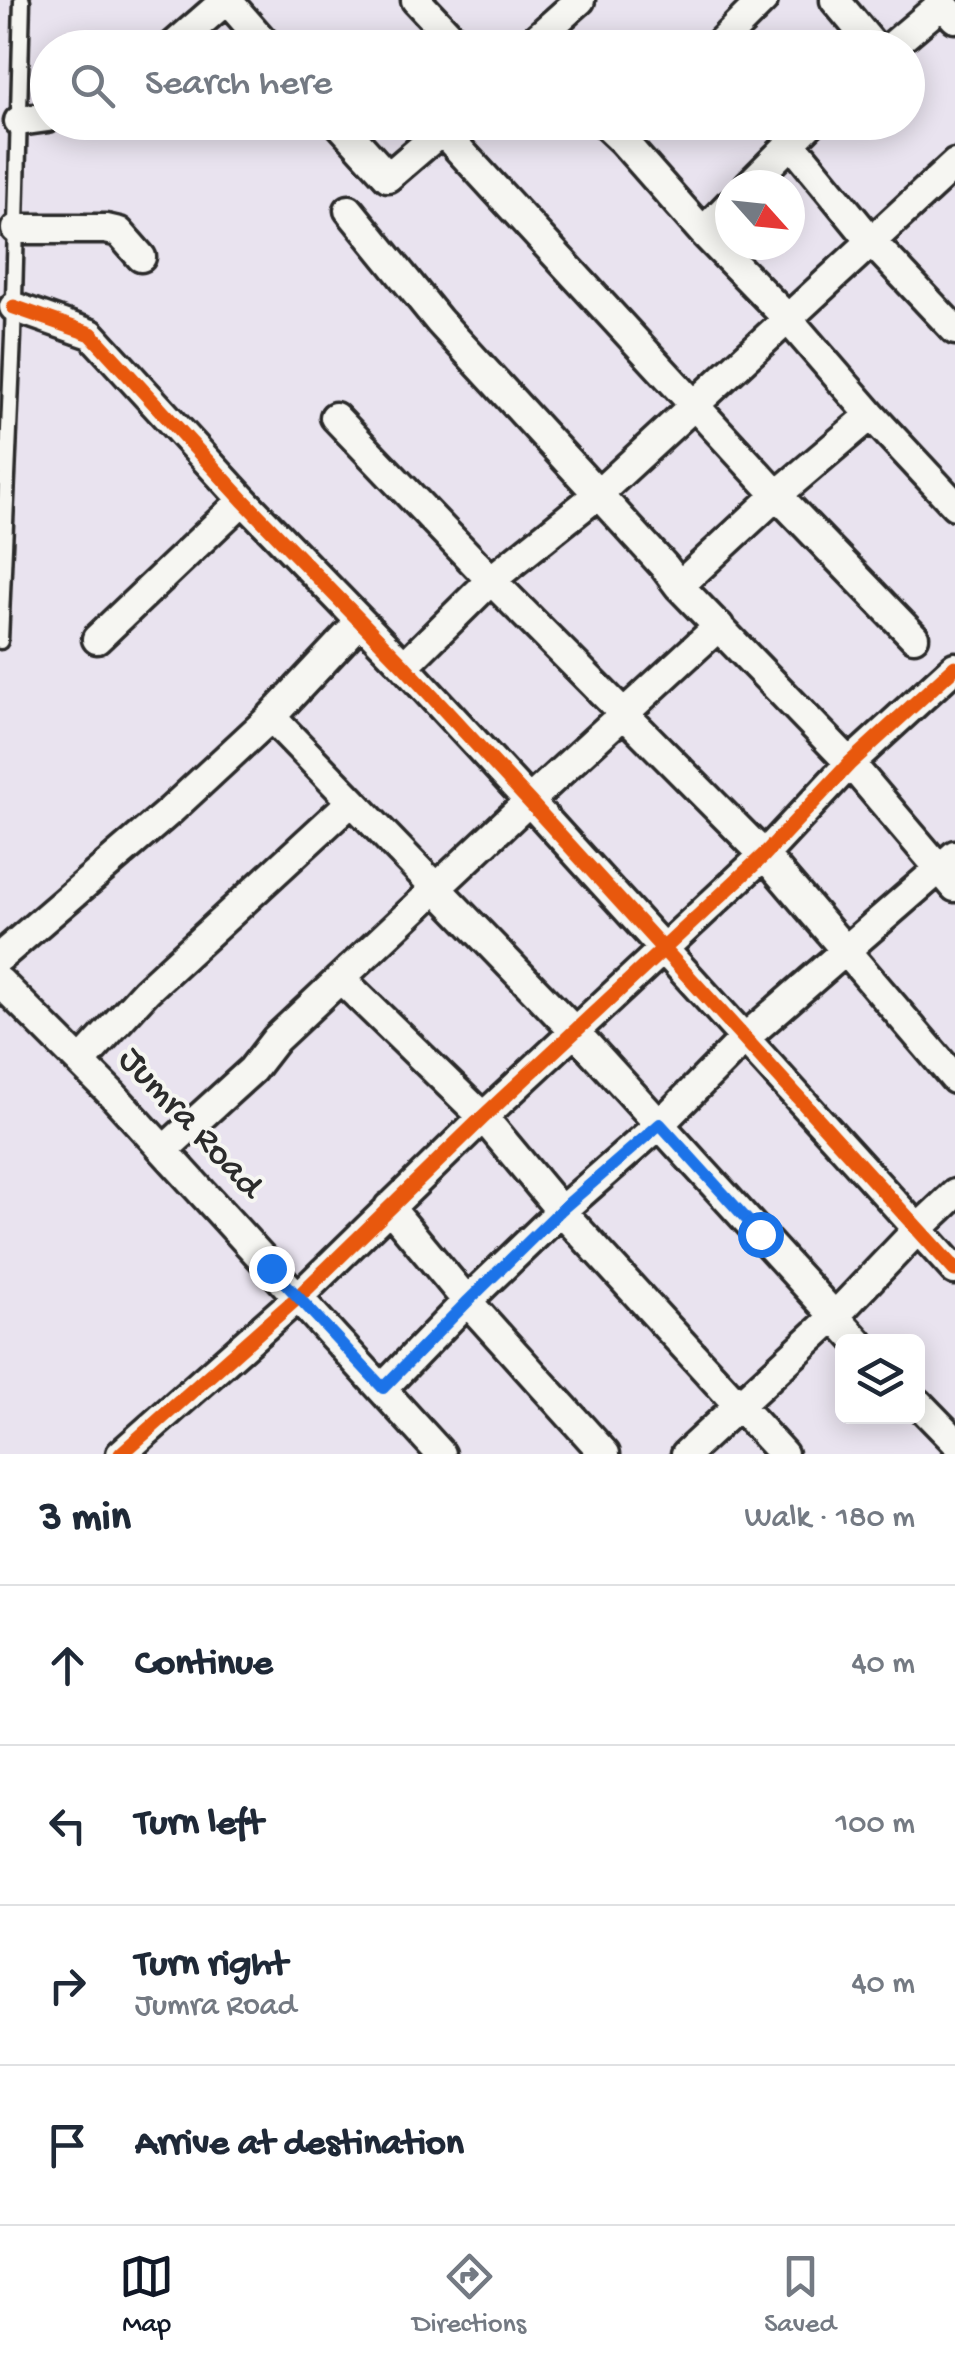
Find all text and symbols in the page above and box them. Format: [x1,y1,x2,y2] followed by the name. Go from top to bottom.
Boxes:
[30,30,925,140] search box
[65,58,120,113] icon: search
[145,63,332,107] text: Search here
[715,170,805,260] north arrow
[108,1039,272,1211] street label: Jumra Road
[738,1212,784,1258] route start
[249,1246,295,1292] route end
[835,1334,925,1424] map controls
[835,1334,925,1424] button: layers
[40,1495,131,1544] text: 3 min
[745,1500,915,1538] text: Walk · 180 m
[40,1638,95,1693] icon: ahead
[135,1643,273,1687] text: Continue
[851,1646,915,1684] text: 40 m
[40,1798,95,1853] icon: left
[135,1803,263,1847] text: Turn left
[835,1806,915,1844] text: 100 m
[135,1944,287,1988] text: Turn right
[40,1958,95,2013] icon: right
[851,1966,915,2004] text: 40 m
[135,1988,296,2026] text: Jumra Road
[40,2118,95,2173] icon: arrive
[135,2123,464,2167] text: Arrive at destination
[119,2249,174,2342] tab: Map
[412,2249,526,2342] tab: Directions
[764,2249,836,2342] tab: Saved

